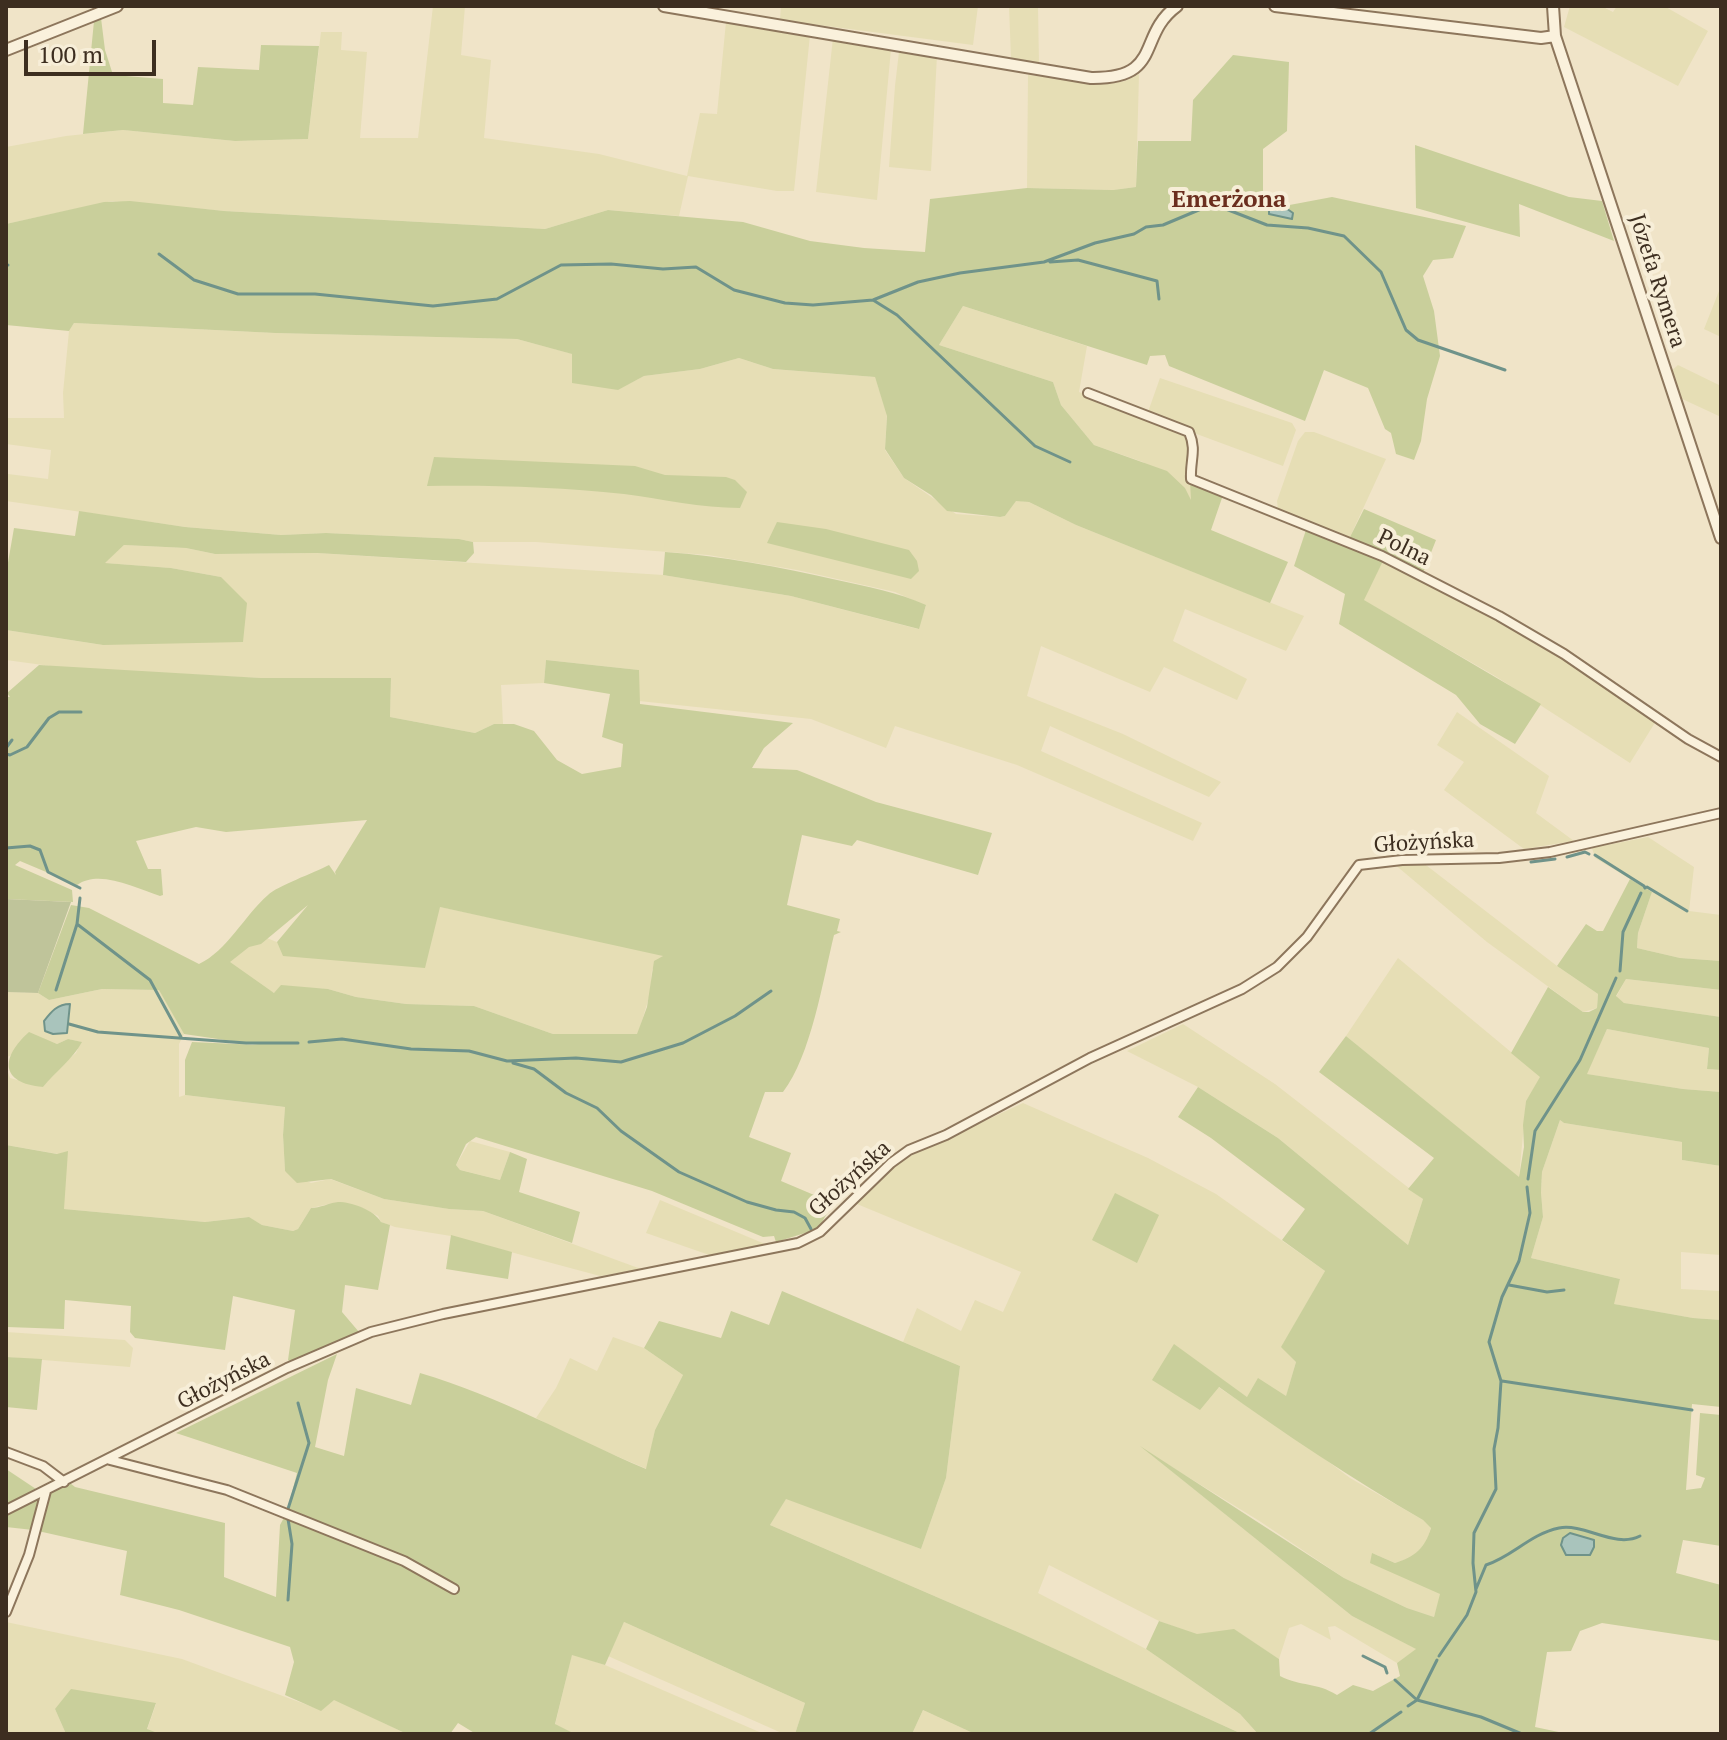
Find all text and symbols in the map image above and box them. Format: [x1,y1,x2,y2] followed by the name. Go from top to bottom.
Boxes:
[28,24,160,74] scale bar
[38,38,103,70] text: 100 m
[1172,186,1286,214] district label: Emerżona
[1623,211,1691,351] street label: Józefa Rymera
[1373,524,1435,572] street label: Polna
[1373,827,1475,859] street label: Głożyńska
[804,1135,896,1223] street label: Głożyńska
[173,1346,275,1416] street label: Głożyńska

